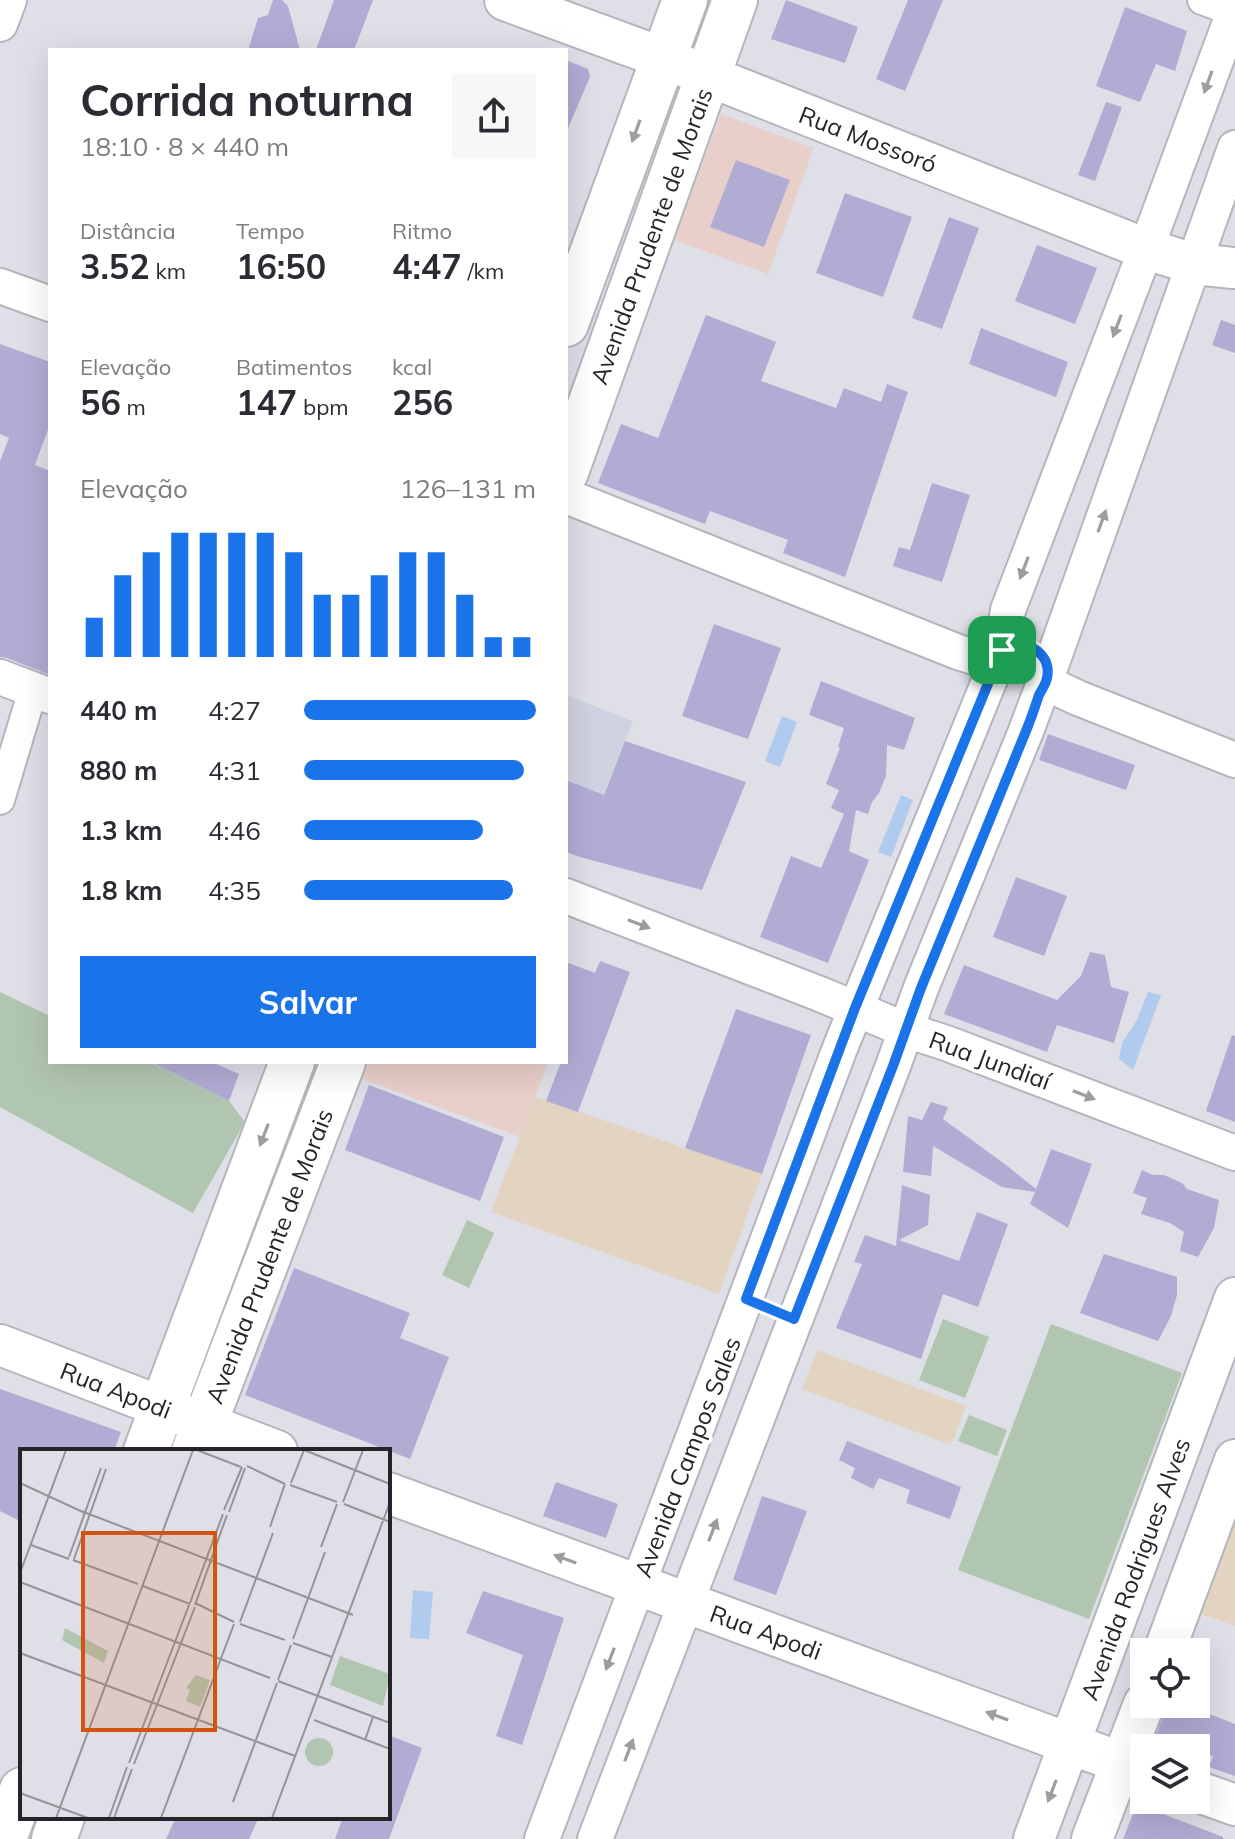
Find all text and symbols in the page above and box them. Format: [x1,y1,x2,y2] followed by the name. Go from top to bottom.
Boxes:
[1201,70,1214,94] one-way arrow
[80,72,414,127] text: Corrida noturna
[452,74,536,158] button: share
[583,84,719,388] street label: Avenida Prudente de Morais
[795,99,941,179] street label: Rua Mossoró
[629,119,642,143] one-way arrow
[80,130,289,163] text: 18:10 · 8 × 440 m
[80,217,176,245] text: Distância
[236,217,305,245] text: Tempo
[392,217,452,245] text: Ritmo
[80,245,150,288] text: 3.52
[236,245,326,288] text: 16:50
[392,245,462,288] text: 4:47
[150,257,186,285] text: km
[462,257,504,285] text: /km
[1110,314,1123,338] one-way arrow
[80,353,171,381] text: Elevação
[236,353,352,381] text: Batimentos
[392,353,432,381] text: kcal
[80,381,121,424] text: 56
[236,381,297,424] text: 147
[392,381,453,424] text: 256
[121,393,146,421] text: m
[297,393,349,421] text: bpm
[80,472,188,505] text: Elevação
[400,472,536,505] text: 126–131 m
[1097,509,1109,533] one-way arrow
[1017,556,1030,580] one-way arrow
[968,616,1036,684] pin
[980,628,1024,672] icon: arrive
[80,694,157,727] text: 440 m
[208,694,261,727] text: 4:27
[80,754,157,787] text: 880 m
[208,754,261,787] text: 4:31
[80,814,163,847] text: 1.3 km
[208,814,261,847] text: 4:46
[80,874,163,907] text: 1.8 km
[208,874,261,907] text: 4:35
[627,918,651,931] one-way arrow
[80,956,536,1048] button: Salvar
[925,1024,1056,1096] street label: Rua Jundiaí
[1072,1089,1096,1102] one-way arrow
[199,1104,339,1408] street label: Avenida Prudente de Morais
[258,1123,270,1147] one-way arrow
[627,1332,747,1582] street label: Avenida Campos Sales
[56,1355,176,1425] street label: Rua Apodi
[1074,1434,1196,1704] street label: Avenida Rodrigues Alves
[20,1449,390,1819] inset map
[707,1518,720,1542] one-way arrow
[553,1552,577,1565] one-way arrow
[706,1598,826,1666] street label: Rua Apodi
[1130,1638,1210,1814] map controls
[1130,1638,1210,1718] button: locate
[603,1647,616,1671] one-way arrow
[985,1709,1009,1722] one-way arrow
[1130,1734,1210,1814] button: layers
[623,1738,636,1762] one-way arrow
[1045,1780,1058,1804] one-way arrow

